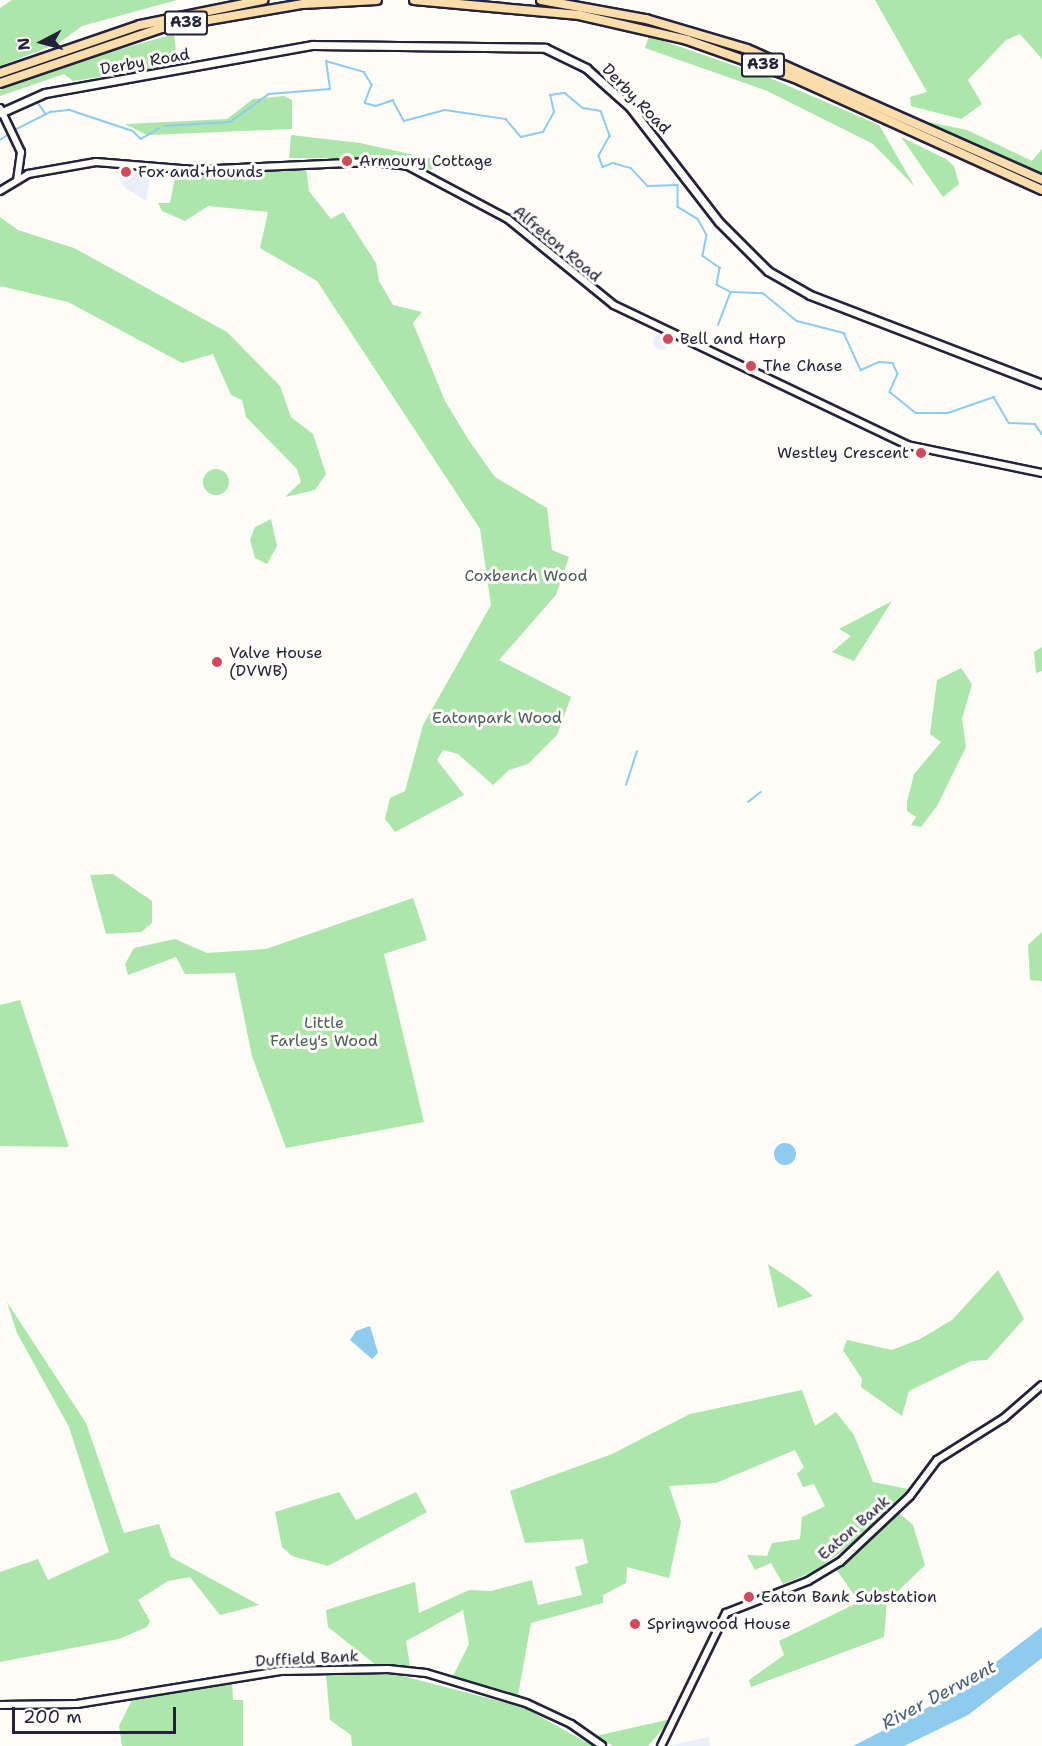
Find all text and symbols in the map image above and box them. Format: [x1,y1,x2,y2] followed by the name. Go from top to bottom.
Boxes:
[164,11,208,35] road number: A38
[12,12,72,72] north arrow
[12,37,35,51] text: N
[99,45,191,79] street label: Derby Road
[740,53,786,77] road number: A38
[598,60,674,138] street label: Derby Road
[359,151,493,171] place label: Armoury Cottage
[340,154,354,168] marker: Armoury Cottage
[138,162,263,182] place label: Fox and Hounds
[119,165,133,179] marker: Fox and Hounds
[509,202,605,286] street label: Alfreton Road
[680,329,786,349] place label: Bell and Harp
[661,332,675,346] marker: Bell and Harp
[763,356,843,376] place label: The Chase
[744,359,758,373] marker: The Chase
[777,443,909,463] place label: Westley Crescent
[914,446,928,460] marker: Westley Crescent
[464,566,588,586] park label: Coxbench Wood
[229,643,323,681] place label: Valve House (DVWB)
[210,655,224,669] marker: Valve House (DVWB)
[432,708,562,728] park label: Eatonpark Wood
[270,1013,378,1051] park label: Little Farley's Wood
[814,1492,894,1564] street label: Eaton Bank
[761,1587,937,1607] place label: Eaton Bank Substation
[742,1590,756,1604] marker: Eaton Bank Substation
[647,1614,791,1634] place label: Springwood House
[628,1617,642,1631] marker: Springwood House
[255,1647,359,1671] street label: Duffield Bank
[878,1656,1000,1734] water label: River Derwent
[15,1695,178,1733] scale bar
[23,1705,82,1729] text: 200 m

